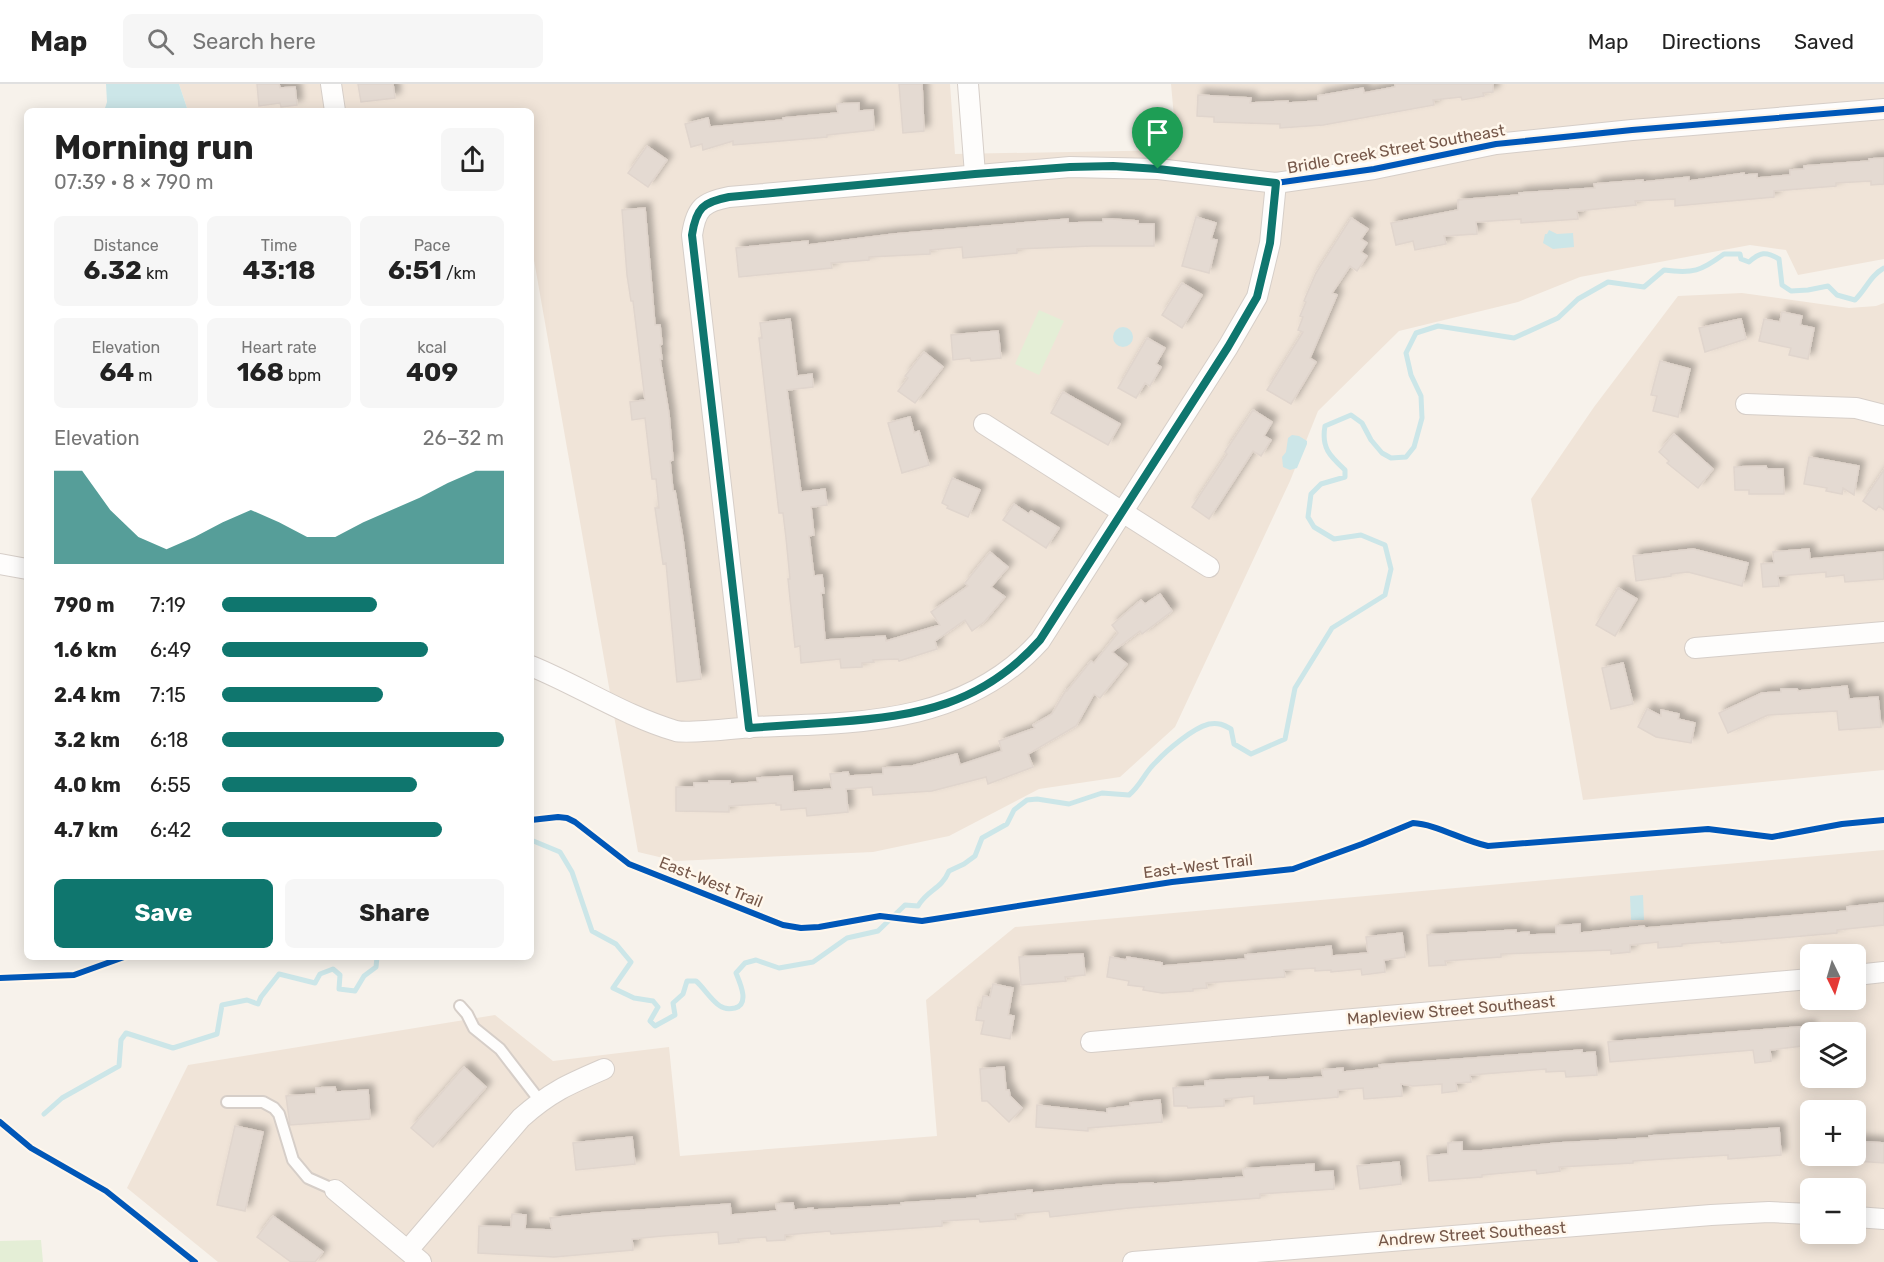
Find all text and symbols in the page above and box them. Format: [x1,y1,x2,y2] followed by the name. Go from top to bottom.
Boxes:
[123,14,543,68] search box
[30,25,87,58] text: Map
[144,25,177,58] icon: search
[192,28,316,55] text: Search here
[1588,29,1629,54] text: Map
[1662,29,1761,54] text: Directions
[1794,29,1854,54] text: Saved
[1132,107,1183,169] pin
[1141,116,1174,149] icon: arrive
[1286,120,1506,178] street label: Bridle Creek Street Southeast
[54,128,254,167] text: Morning run
[441,128,504,191] button: share
[54,170,214,194] text: 07:39 · 8 × 790 m
[93,236,159,255] text: Distance
[261,236,297,255] text: Time
[414,236,450,255] text: Pace
[84,255,142,286] text: 6.32
[242,255,316,286] text: 43:18
[388,255,442,286] text: 6:51
[142,264,168,283] text: km
[442,264,476,283] text: /km
[92,338,160,357] text: Elevation
[241,338,317,357] text: Heart rate
[417,338,447,357] text: kcal
[100,357,134,388] text: 64
[237,357,284,388] text: 168
[406,357,458,388] text: 409
[134,366,152,385] text: m
[284,366,321,385] text: bpm
[54,426,140,450] text: Elevation
[423,426,504,450] text: 26–32 m
[54,593,114,617] text: 790 m
[150,593,186,617] text: 7:19
[54,638,117,662] text: 1.6 km
[150,638,191,662] text: 6:49
[54,683,120,707] text: 2.4 km
[150,683,186,707] text: 7:15
[54,728,120,752] text: 3.2 km
[150,728,188,752] text: 6:18
[54,773,121,797] text: 4.0 km
[150,773,191,797] text: 6:55
[54,818,118,842] text: 4.7 km
[150,818,191,842] text: 6:42
[1142,850,1254,882] street label: East-West Trail
[656,853,766,911] street label: East-West Trail
[54,879,273,948] button: Save
[285,879,504,948] button: Share
[1800,944,1866,1010] north arrow
[1800,944,1866,1244] map controls
[1346,991,1556,1029] street label: Mapleview Street Southeast
[1800,1022,1866,1088] button: layers
[1800,1100,1866,1166] button: +
[1800,1178,1866,1244] button: −
[1377,1218,1567,1250] street label: Andrew Street Southeast

